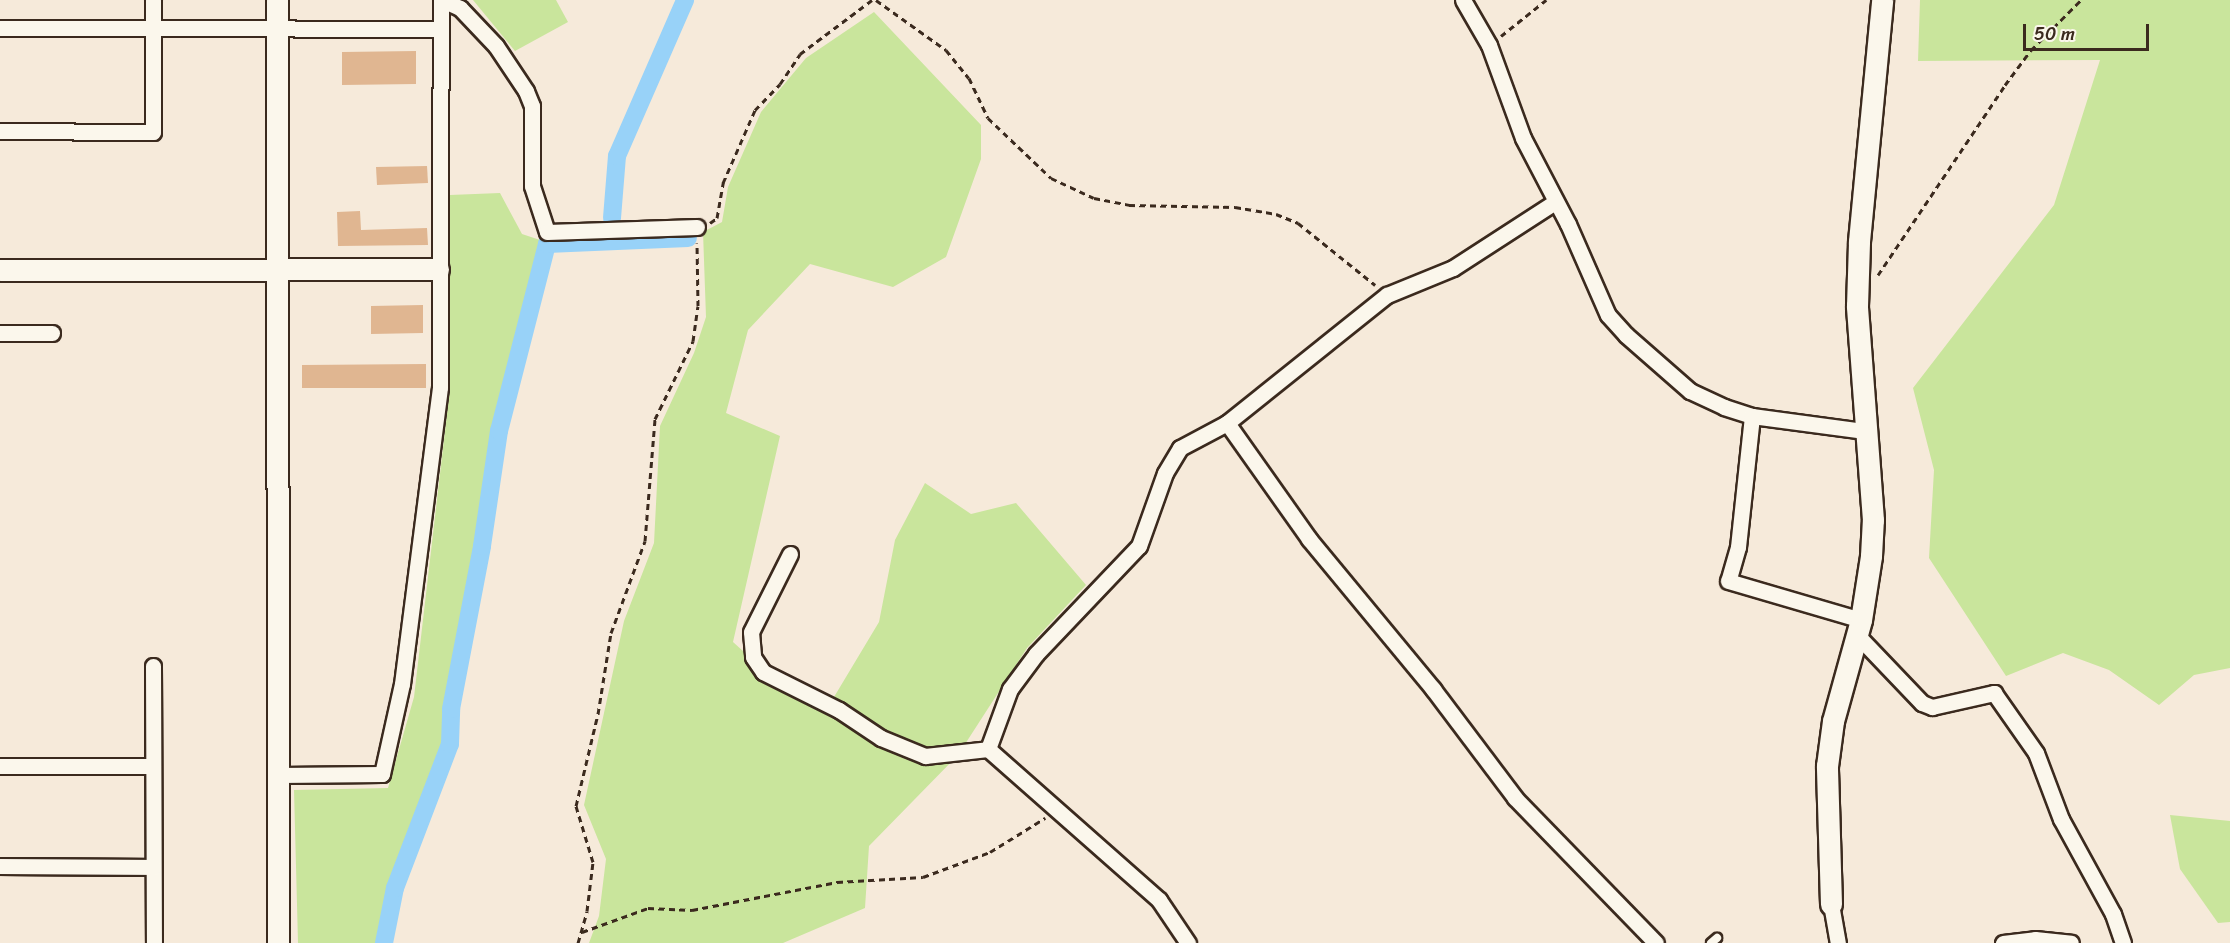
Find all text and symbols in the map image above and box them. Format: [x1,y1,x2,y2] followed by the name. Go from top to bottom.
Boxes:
[2026,12,2152,50] scale bar
[2034,18,2075,50] text: 50 m

